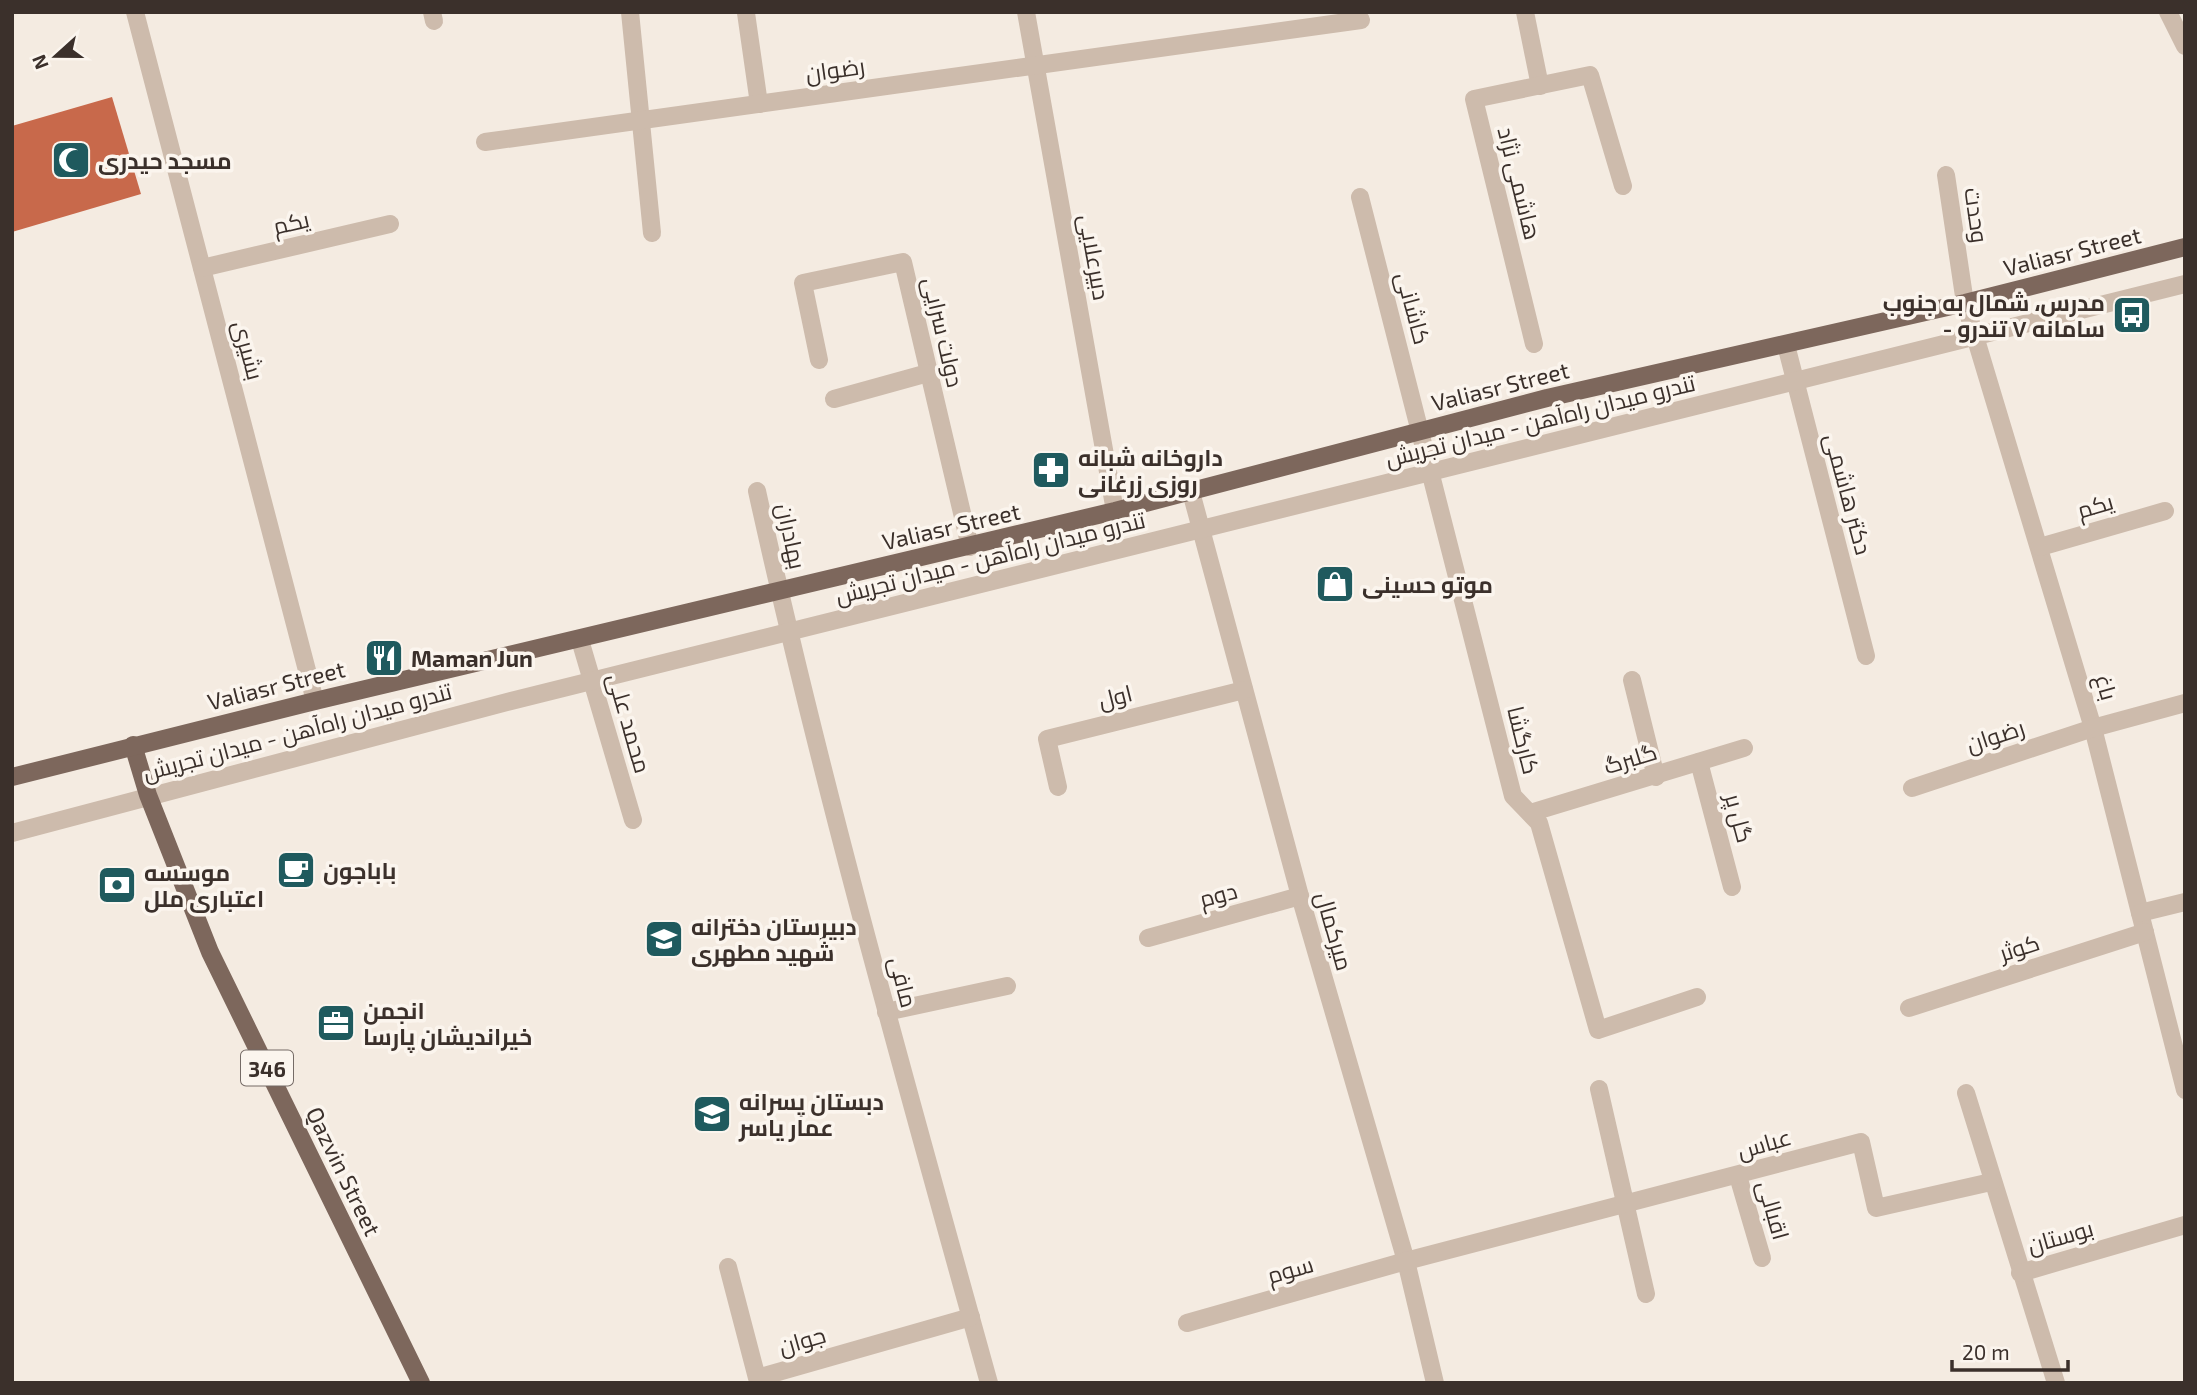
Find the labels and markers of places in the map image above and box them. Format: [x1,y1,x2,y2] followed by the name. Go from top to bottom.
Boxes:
[50,139,92,181] mosque icon: مسجد حیدری
[98,146,232,175] place label: مسجد حیدری
[1883,288,2105,343] place label: مدرس، شمال به جنوب - سامانه ۷ تندرو
[2111,294,2153,336] bus stop icon: مدرس، شمال به جنوب - سامانه ۷ تندرو
[1078,443,1223,498] place label: داروخانه شبانه روزی زرغانی
[1030,449,1072,491] pharmacy icon: داروخانه شبانه روزی زرغانی
[1314,563,1356,605] shop icon: موتو حسینی
[1362,570,1493,599] place label: موتو حسینی
[363,637,405,679] restaurant icon: Maman Jun
[411,644,533,672] place label: Maman Jun
[275,849,317,891] cafe icon: باباجون
[323,856,396,885] place label: باباجون
[144,858,264,913] place label: موسسه اعتباری ملل
[96,864,138,906] bank icon: موسسه اعتباری ملل
[691,912,857,967] place label: دبیرستان دخترانه شهید مطهری
[643,918,685,960] school or university icon: دبیرستان دخترانه شهید مطهری
[363,996,532,1053] place label: انجمن خیراندیشان پارسا
[315,1002,357,1044] office icon: انجمن خیراندیشان پارسا
[738,1087,884,1142] place label: دبستان پسرانه عمار یاسر
[691,1093,733,1135] school or university icon: دبستان پسرانه عمار یاسر

